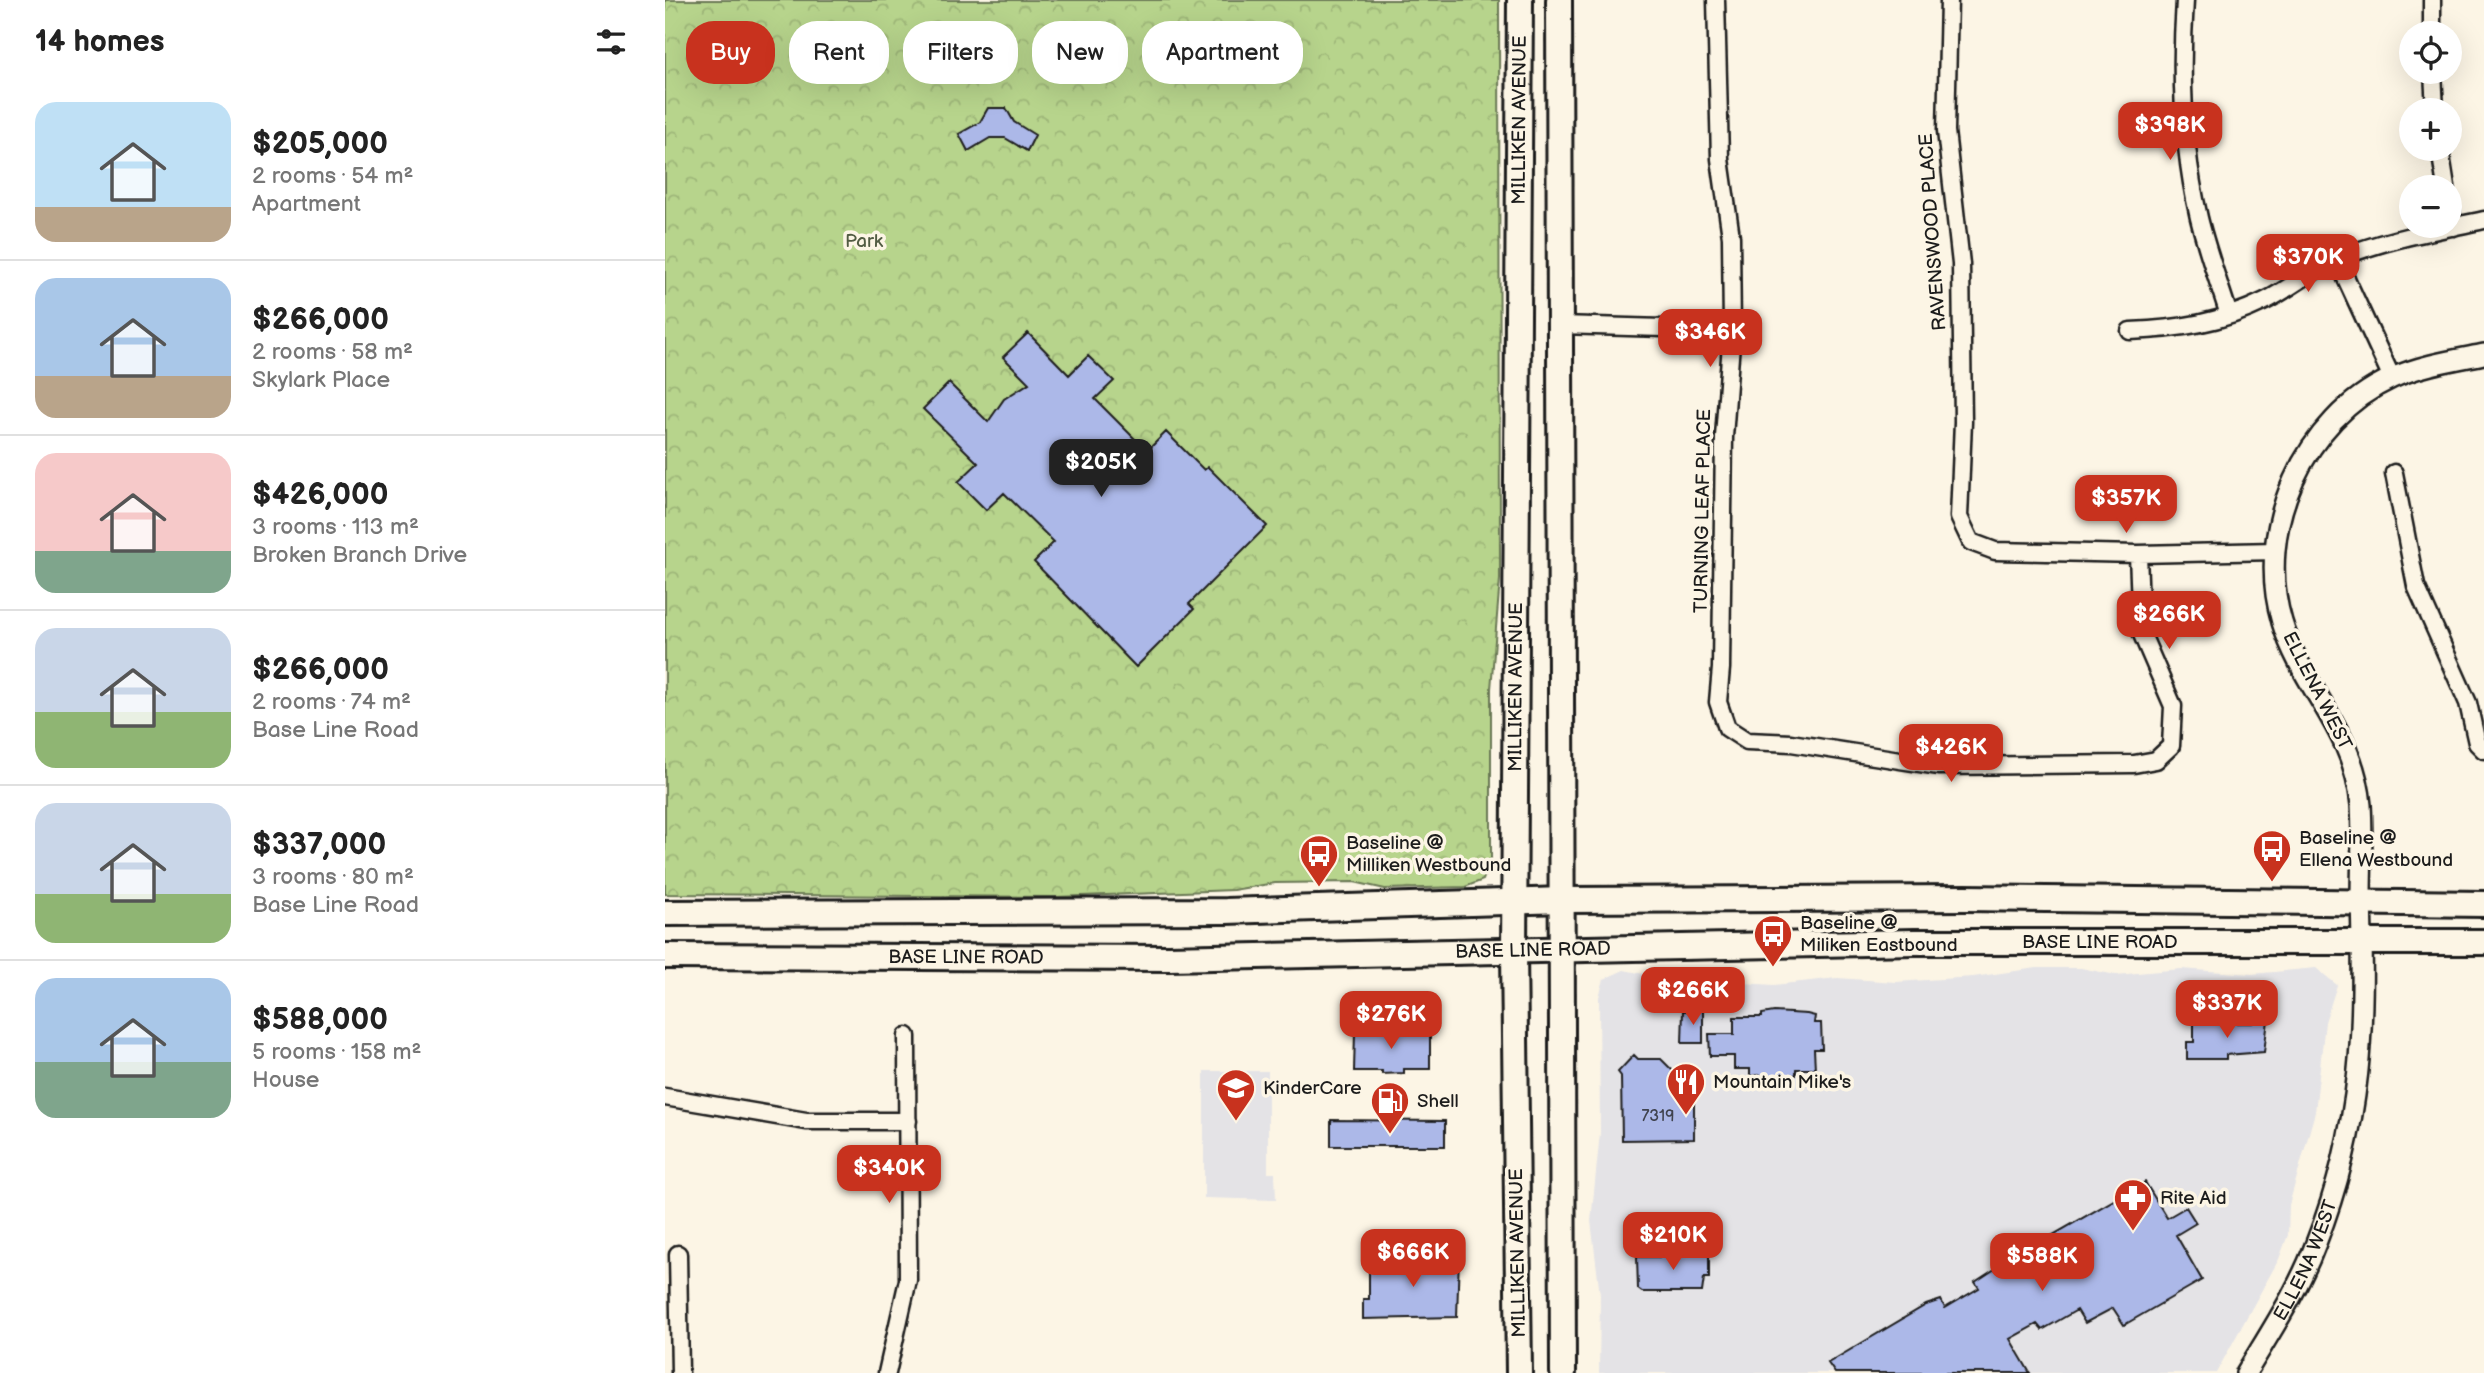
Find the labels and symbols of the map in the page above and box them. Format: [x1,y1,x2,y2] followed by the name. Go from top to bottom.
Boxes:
[1507,35,1531,205] street label: MILLIKEN AVENUE
[2121,102,2219,162] pin: $398K
[1915,133,1951,331] street label: RAVENSWOOD PLACE
[845,230,884,253] park label: Park
[2259,234,2357,294] pin: $370K
[1661,310,1759,369] pin: $346K
[1690,409,1716,613] street label: TURNING LEAF PLACE
[1052,440,1150,499] pin: $205K
[2077,476,2175,535] pin: $357K
[2120,592,2218,651] pin: $266K
[1504,602,1528,772] street label: MILLIKEN AVENUE
[2277,628,2357,754] street label: ELLENA WEST
[1902,724,2000,784] pin: $426K
[2299,827,2453,872] place label: Baseline @ Ellena Westbound
[2251,828,2293,883] bus stop icon: Baseline @ Ellena Westbound
[1346,832,1511,877] place label: Baseline @ Milliken Westbound
[1298,833,1340,888] bus stop icon: Baseline @ Milliken Westbound
[1800,912,1958,957] place label: Baseline @ Miliken Eastbound
[1752,913,1794,968] bus stop icon: Baseline @ Miliken Eastbound
[2022,931,2178,954] street label: BASE LINE ROAD
[1455,937,1611,963] street label: BASE LINE ROAD
[888,945,1044,969] street label: BASE LINE ROAD
[1644,968,1742,1027] pin: $266K
[2178,981,2276,1040] pin: $337K
[1342,992,1440,1051] pin: $276K
[1665,1061,1707,1116] restaurant icon: Mountain Mike's
[1215,1067,1257,1122] school or university icon: KinderCare
[1713,1071,1851,1094] place label: Mountain Mike's
[1263,1077,1361,1100] place label: KinderCare
[1369,1080,1411,1135] fuel station icon: Shell
[1417,1090,1459,1113] place label: Shell
[1641,1107,1675,1126] house number: 7319
[840,1146,938,1205] pin: $340K
[1505,1168,1531,1338] street label: MILLIKEN AVENUE
[2112,1177,2154,1232] pharmacy icon: Rite Aid
[2160,1187,2227,1210] place label: Rite Aid
[2269,1196,2342,1325] street label: ELLENA WEST
[1624,1212,1722,1272] pin: $210K
[1364,1230,1462,1289] pin: $666K
[1993,1234,2091,1293] pin: $588K

